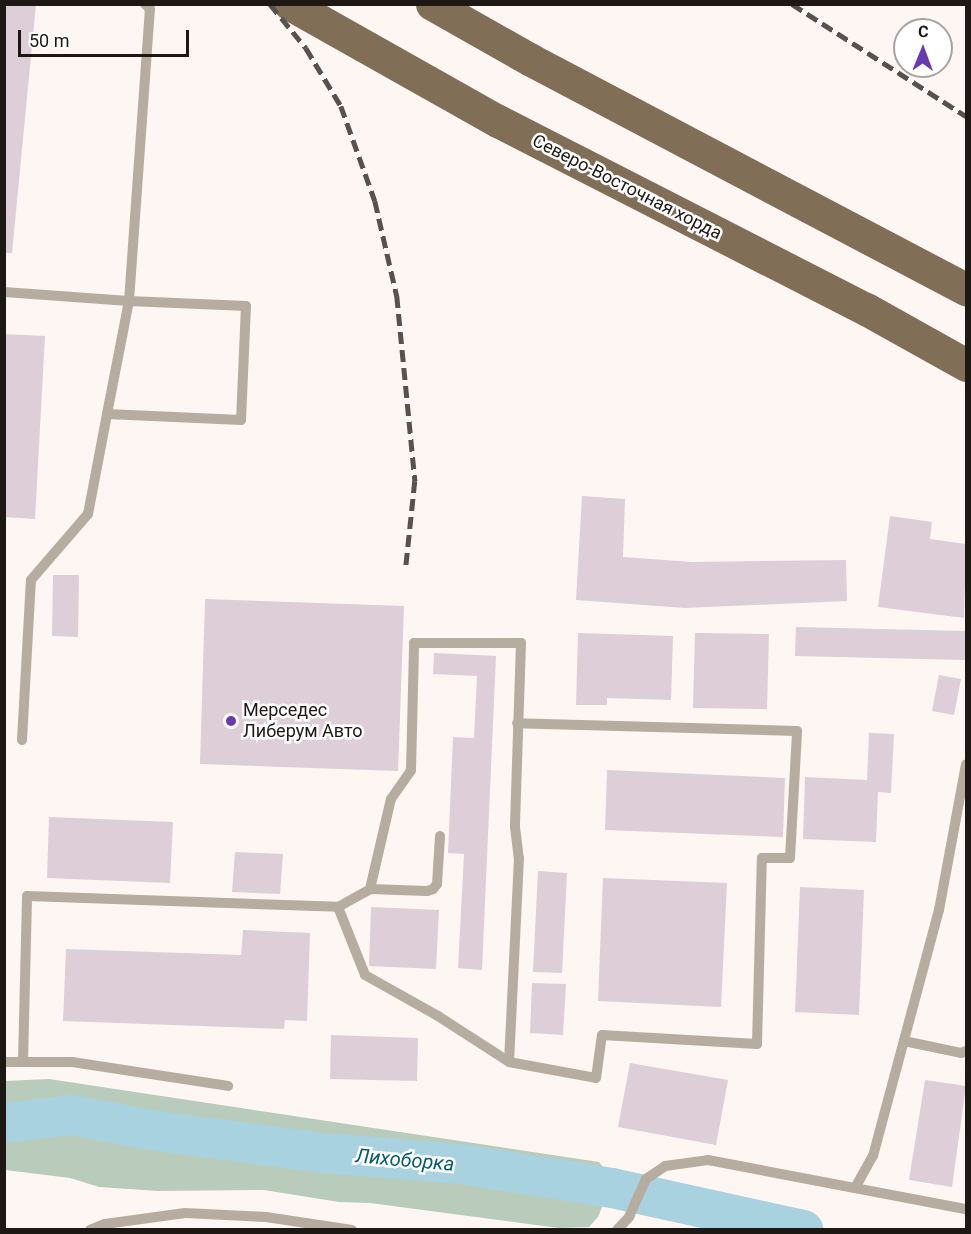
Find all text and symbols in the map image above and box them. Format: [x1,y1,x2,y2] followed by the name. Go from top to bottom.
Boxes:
[21,18,192,56] scale bar
[893,18,953,78] north arrow
[918,22,929,41] text: С
[29,30,69,51] text: 50 m
[529,130,725,244] street label: Северо-Восточная хорда
[243,700,362,742] place label: Мерседес Либерум Авто
[224,714,238,728] marker: Мерседес Либерум Авто
[355,1144,455,1176] water label: Лихоборка

